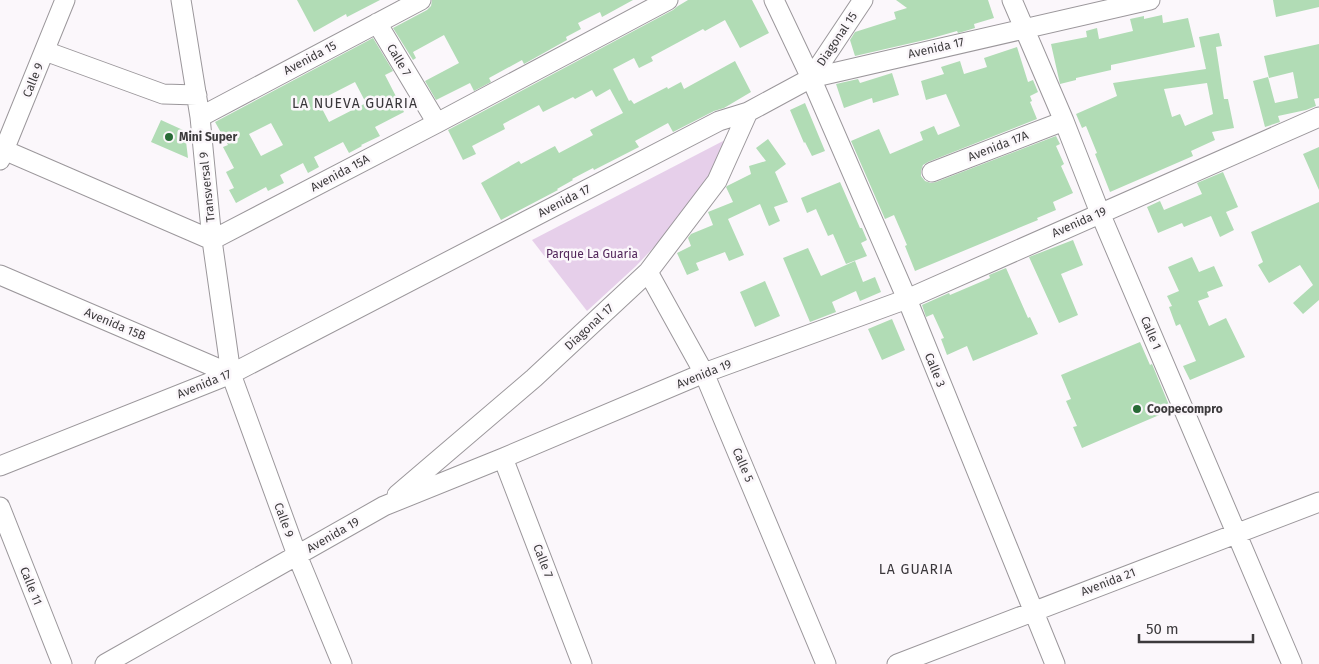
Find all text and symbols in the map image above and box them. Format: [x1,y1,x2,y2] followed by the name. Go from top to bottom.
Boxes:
[814,9,860,69] street label: Diagonal 15
[907,35,965,61] street label: Avenida 17
[281,38,339,78] street label: Avenida 15
[384,41,414,79] street label: Calle 7
[20,61,46,99] street label: Calle 9
[292,95,418,112] district label: LA NUEVA GUARIA
[966,128,1030,164] street label: Avenida 17A
[179,130,237,144] place label: Mini Super
[163,131,175,143] marker: Mini Super
[196,151,218,223] street label: Transversal 9
[308,152,372,194] street label: Avenida 15A
[535,182,593,220] street label: Avenida 17
[1050,204,1108,240] street label: Avenida 19
[546,247,638,261] park label: Parque La Guaria
[562,301,616,353] street label: Diagonal 17
[82,305,148,343] street label: Avenida 15B
[1138,314,1164,352] street label: Calle 1
[922,351,948,389] street label: Calle 3
[674,357,734,391] street label: Avenida 19
[175,367,233,401] street label: Avenida 17
[1147,402,1223,416] place label: Coopecompro
[1131,403,1143,415] marker: Coopecompro
[730,446,756,484] street label: Calle 5
[271,501,297,539] street label: Calle 9
[304,514,362,556] street label: Avenida 19
[530,542,556,580] street label: Calle 7
[879,561,953,578] district label: LA GUARIA
[17,565,45,607] street label: Calle 11
[1079,565,1137,599] street label: Avenida 21
[1139,612,1253,644] scale bar
[1146,620,1179,638] text: 50 m

